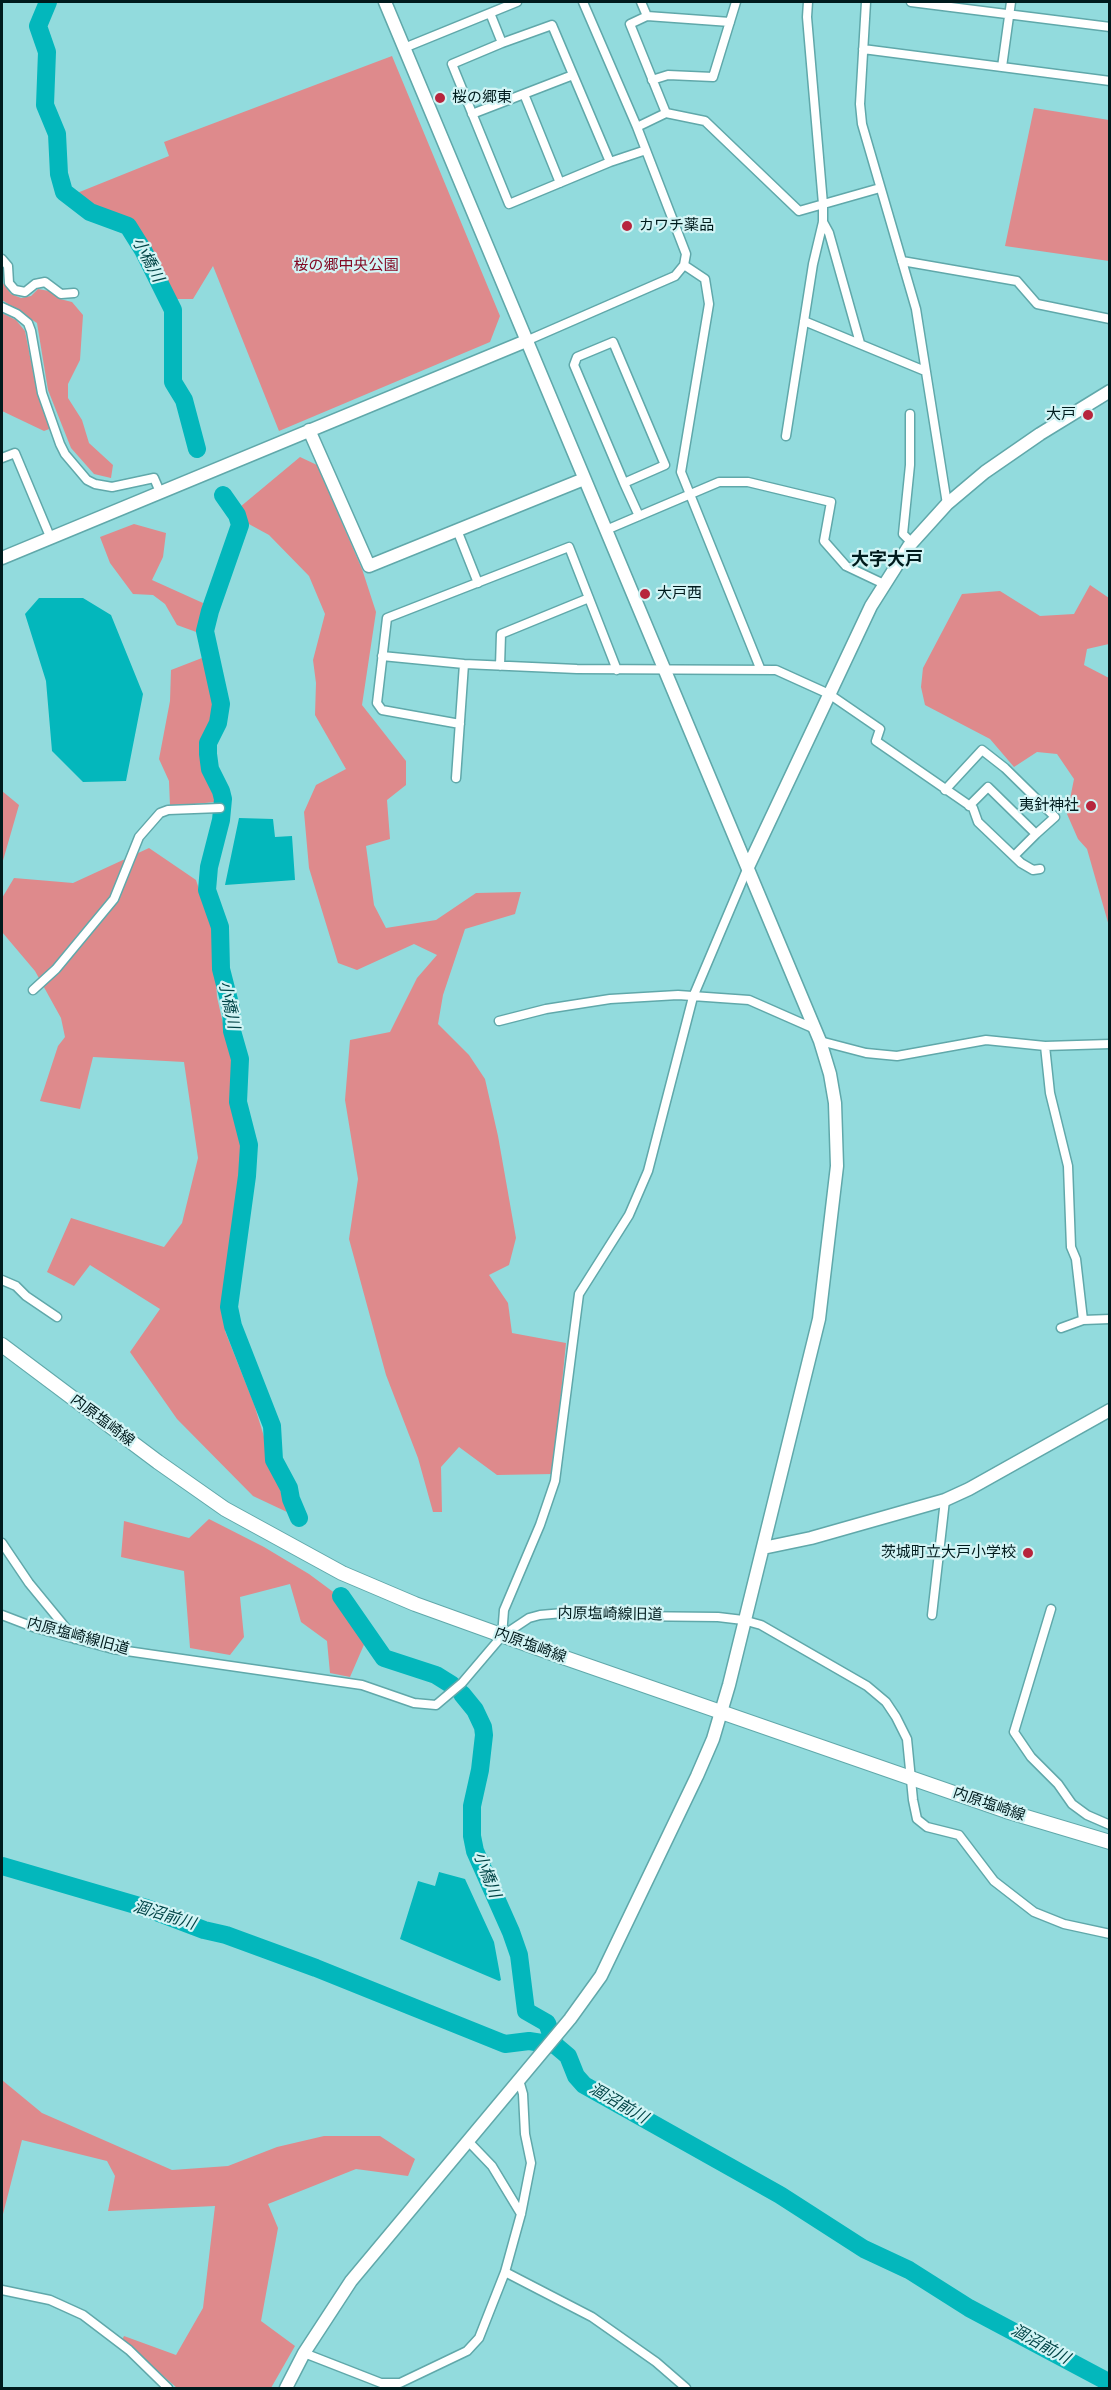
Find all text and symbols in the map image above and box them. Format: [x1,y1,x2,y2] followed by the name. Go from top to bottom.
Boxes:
[452,89,512,107] place label: 桜の郷東
[433,91,447,105] marker: 桜の郷東
[639,217,714,235] place label: カワチ薬品
[620,219,634,233] marker: カワチ薬品
[127,234,167,286] water label: 小橋川
[294,257,398,275] park label: 桜の郷中央公園
[1046,406,1076,424] place label: 大戸
[1081,408,1095,422] marker: 大戸
[851,550,923,572] district label: 大字大戸
[657,585,702,603] place label: 大戸西
[638,587,652,601] marker: 大戸西
[1019,797,1079,815] place label: 夷針神社
[1084,799,1098,813] marker: 夷針神社
[214,980,242,1030] water label: 小橋川
[67,1391,137,1451] street label: 内原塩崎線
[881,1544,1016,1562] place label: 茨城町立大戸小学校
[1021,1546,1035,1560] marker: 茨城町立大戸小学校
[557,1605,663,1625] street label: 内原塩崎線旧道
[25,1615,131,1659] street label: 内原塩崎線旧道
[492,1625,568,1667] street label: 内原塩崎線
[951,1784,1027,1826] street label: 内原塩崎線
[468,1849,504,1901] water label: 小橋川
[131,1897,197,1935] water label: 涸沼前川
[585,2080,651,2128] water label: 涸沼前川
[1007,2321,1073,2369] water label: 涸沼前川

